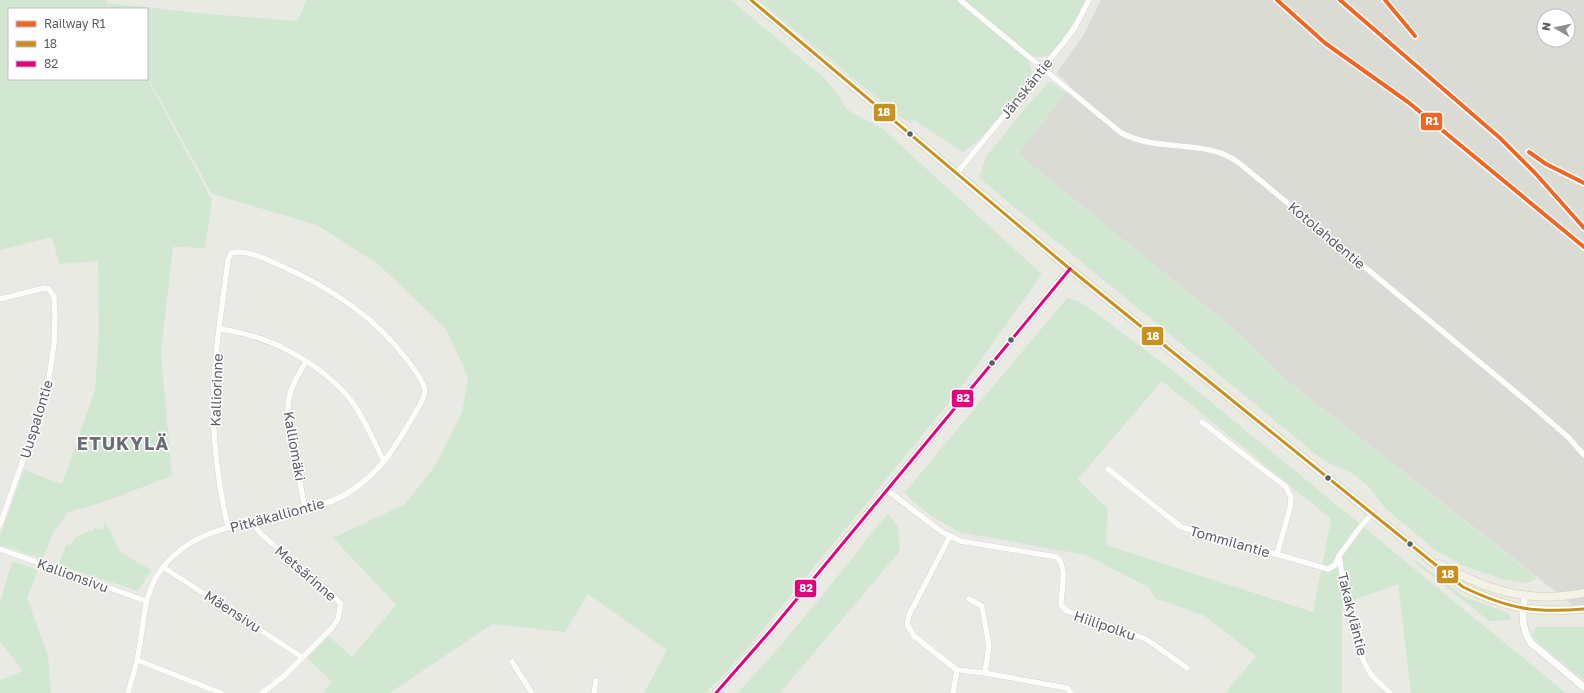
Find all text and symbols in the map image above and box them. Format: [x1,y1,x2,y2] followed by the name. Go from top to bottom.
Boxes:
[8,8,148,80] legend
[1536,8,1576,48] north arrow
[44,16,106,31] text: Railway R1
[1539,21,1553,32] text: N
[44,36,57,51] text: 18
[996,54,1056,122] street label: Jänskäntie
[44,56,58,71] text: 82
[873,103,896,122] line badge: 18
[878,105,890,118] text: 18
[1420,112,1443,131] line badge: R1
[1425,114,1439,127] text: R1
[905,129,915,139] unlabelled marker
[1285,198,1369,272] street label: Kotolahdentie
[1141,326,1164,346] line badge: 18
[1147,329,1159,342] text: 18
[1006,335,1016,345] unlabelled marker
[206,353,226,427] street label: Kalliorinne
[987,358,997,368] unlabelled marker
[16,378,56,460] street label: Uuspalontie
[951,389,974,408] line badge: 82
[956,391,970,404] text: 82
[281,410,309,482] street label: Kalliomäki
[77,432,169,454] district label: ETUKYLÄ
[1323,473,1333,483] unlabelled marker
[228,494,326,536] street label: Pitkäkalliontie
[1188,521,1272,561] street label: Tommilantie
[1405,539,1415,549] unlabelled marker
[272,542,340,604] street label: Metsärinne
[35,554,111,596] street label: Kallionsivu
[1436,565,1459,584] line badge: 18
[1442,567,1454,580] text: 18
[1334,571,1372,657] street label: Takakyläntie
[794,579,817,598] line badge: 82
[799,581,813,594] text: 82
[201,586,265,636] street label: Mäensivu
[1072,607,1138,643] street label: Hiilipolku

